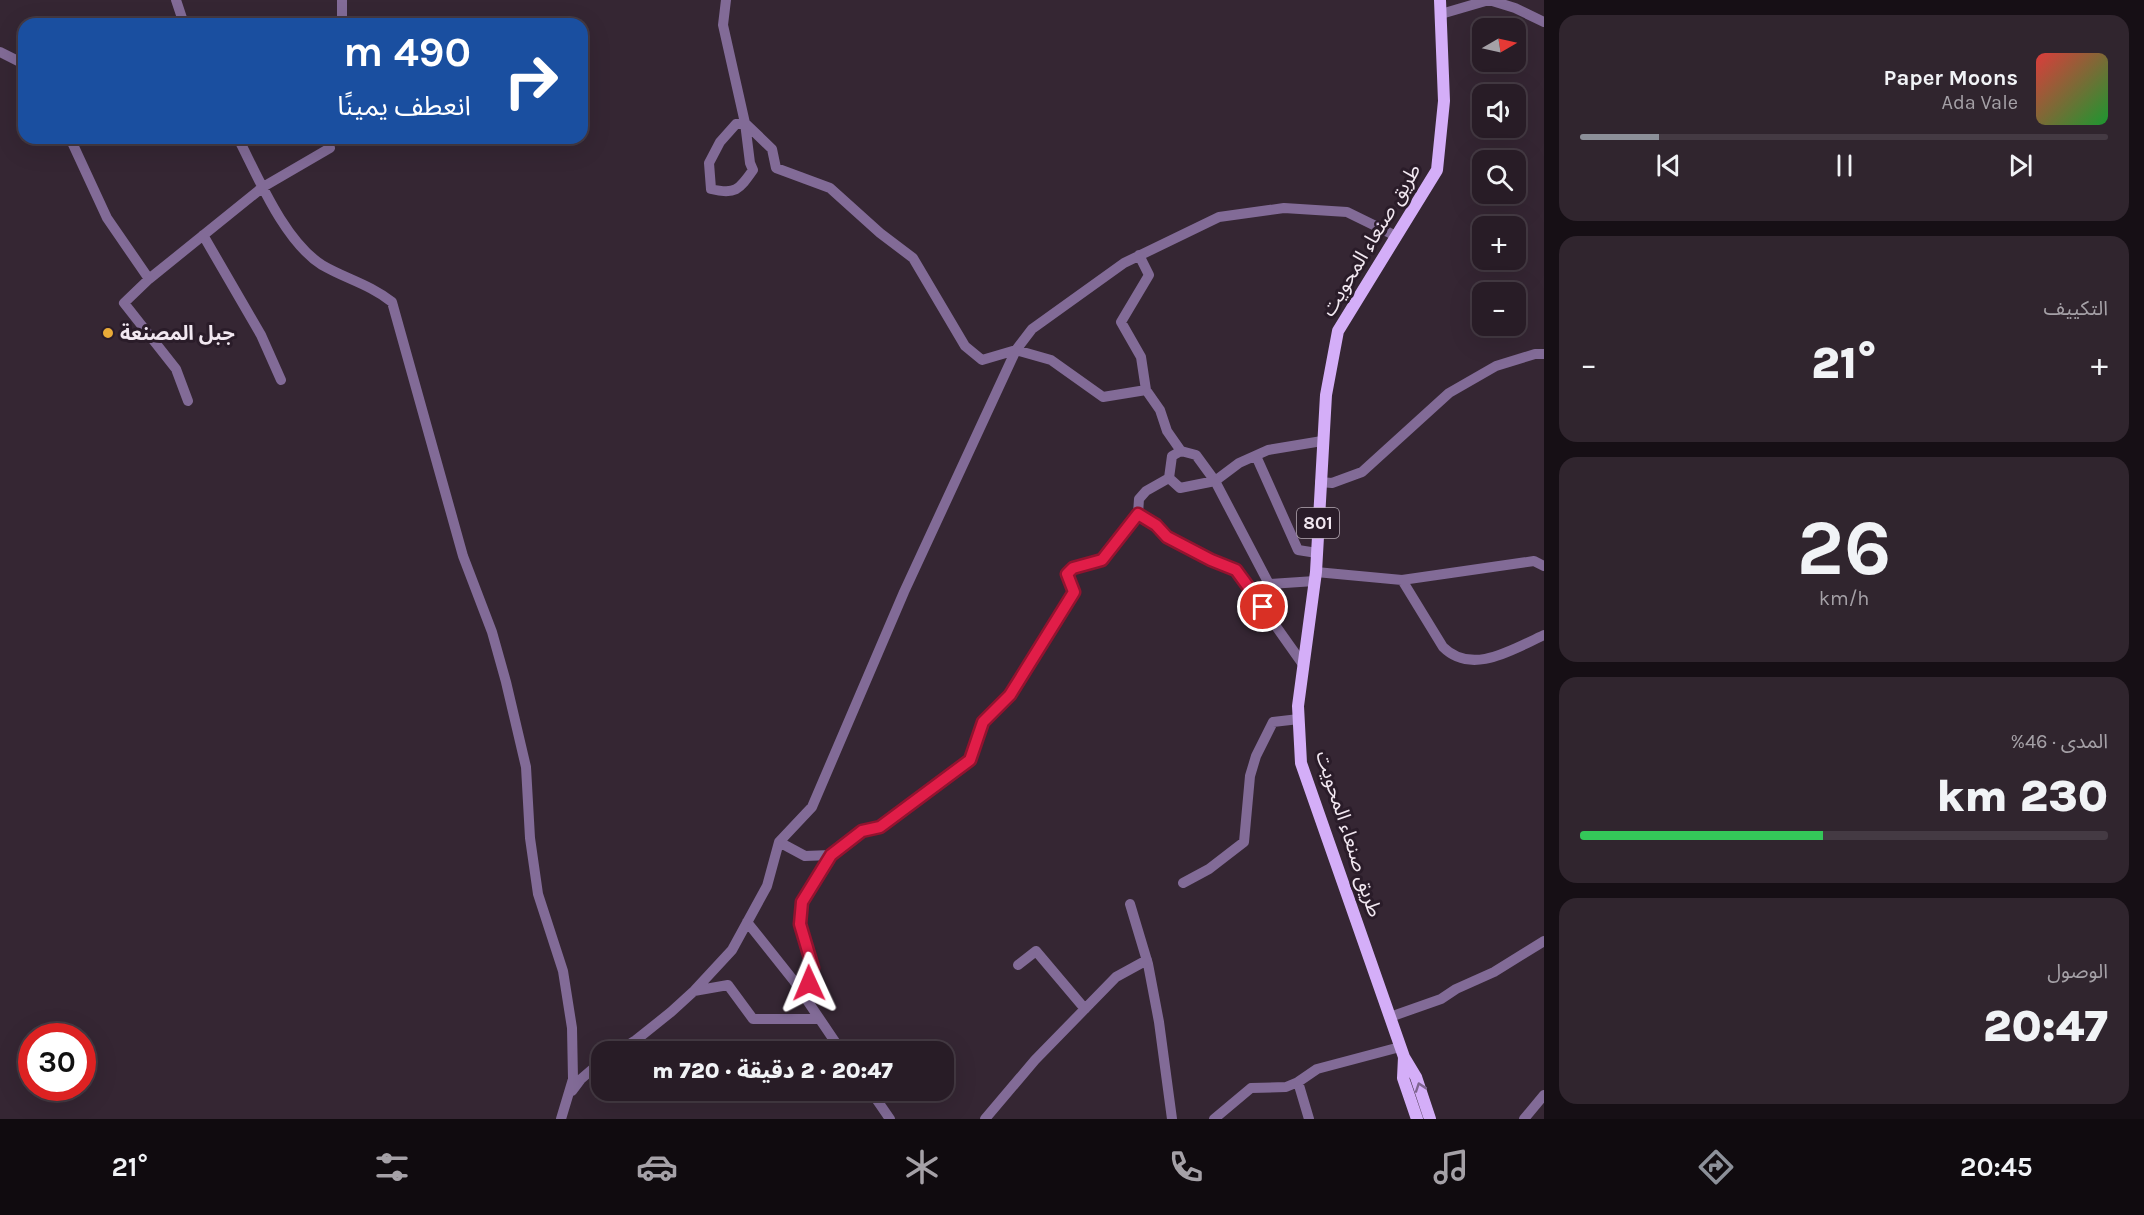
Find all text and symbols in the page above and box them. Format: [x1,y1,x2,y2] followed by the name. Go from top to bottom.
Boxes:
[1472,18,1526,72] north arrow
[1472,18,1526,336] map controls
[343,27,471,77] text: 490 m
[492,42,570,120] icon: right
[1884,65,2018,91] text: Paper Moons
[1472,84,1526,138] button: sound
[337,90,471,122] text: انعطف يمينًا
[1941,91,2018,114] text: Ada Vale
[1652,149,1685,182] icon: previous
[1828,149,1861,182] icon: pause
[2004,149,2037,182] icon: next
[1472,150,1526,204] button: search
[1316,160,1426,321] street label: طريق صنعاء المحويت
[1472,216,1526,270] button: +
[1472,282,1526,336] button: −
[2044,297,2108,320] text: التكييف
[120,322,235,345] place label: جبل المصنعة
[101,326,115,340] marker: جبل المصنعة
[1811,337,1877,389] text: 21°
[1580,345,1597,383] text: −
[2091,345,2108,383] text: +
[1797,502,1891,594] text: 26
[1297,508,1339,538] road number: 801
[1237,581,1288,632] pin
[1819,587,1869,610] text: km/h
[1246,590,1279,623] icon: arrive
[2010,730,2108,753] text: المدى · 46%
[1310,748,1387,920] street label: طريق صنعاء المحويت
[1936,770,2108,822] text: 230 km
[777,951,841,1015] position arrow
[2047,960,2108,983] text: الوصول
[1983,1000,2108,1052] text: 20:47
[18,1023,96,1101] speed limit sign: 30
[652,1058,893,1084] text: 20:47 · 2 دقيقة · 720 m
[1414,1082,1427,1093] one-way arrow
[371,1146,413,1188] icon: filters
[636,1146,678,1188] icon: car
[901,1146,943,1188] icon: climate
[1165,1146,1207,1188] icon: phone
[1430,1146,1472,1188] icon: music
[1695,1146,1737,1188] icon: directions
[112,1151,148,1183] text: 21°
[1960,1151,2033,1183] text: 20:45

